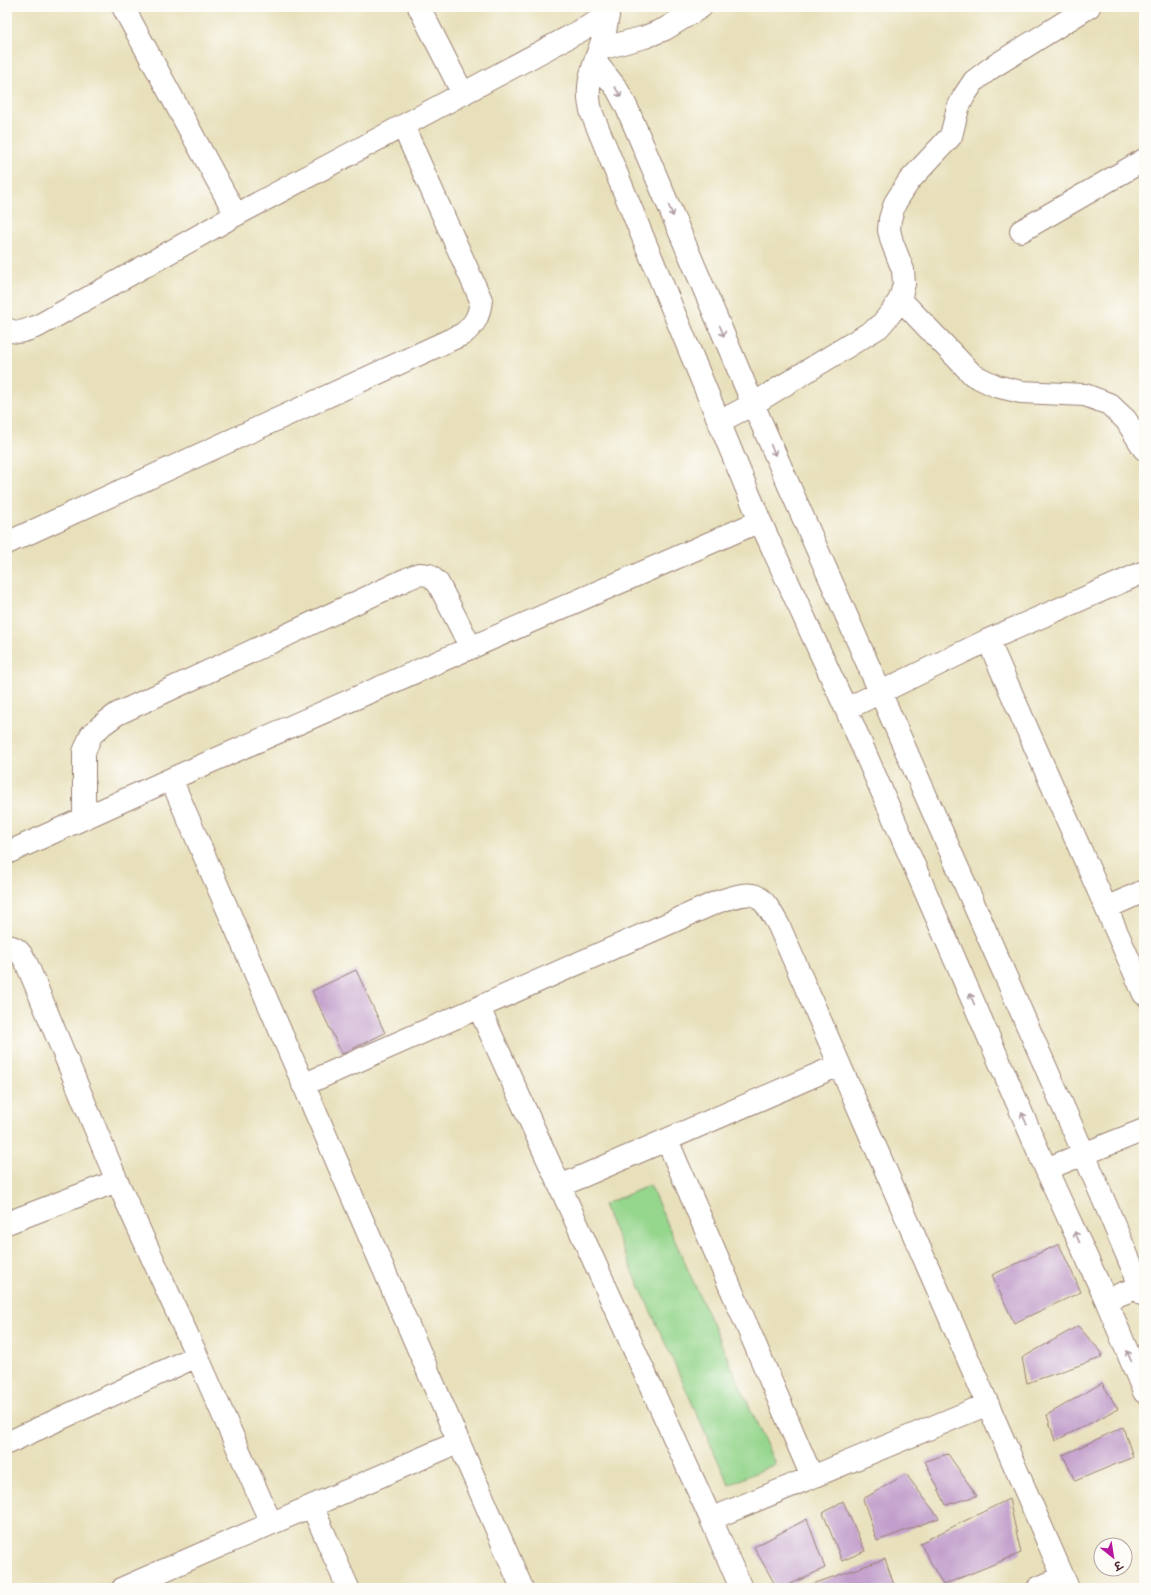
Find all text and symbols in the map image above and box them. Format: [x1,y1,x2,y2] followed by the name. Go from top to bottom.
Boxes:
[615,86,623,98] one-way arrow
[667,205,675,217] one-way arrow
[718,324,726,336] one-way arrow
[770,444,778,456] one-way arrow
[968,993,975,1005] one-way arrow
[1020,1113,1027,1125] one-way arrow
[1073,1231,1080,1243] one-way arrow
[1125,1350,1132,1362] one-way arrow
[1093,1537,1133,1577] north arrow
[1109,1556,1126,1574] text: उ

